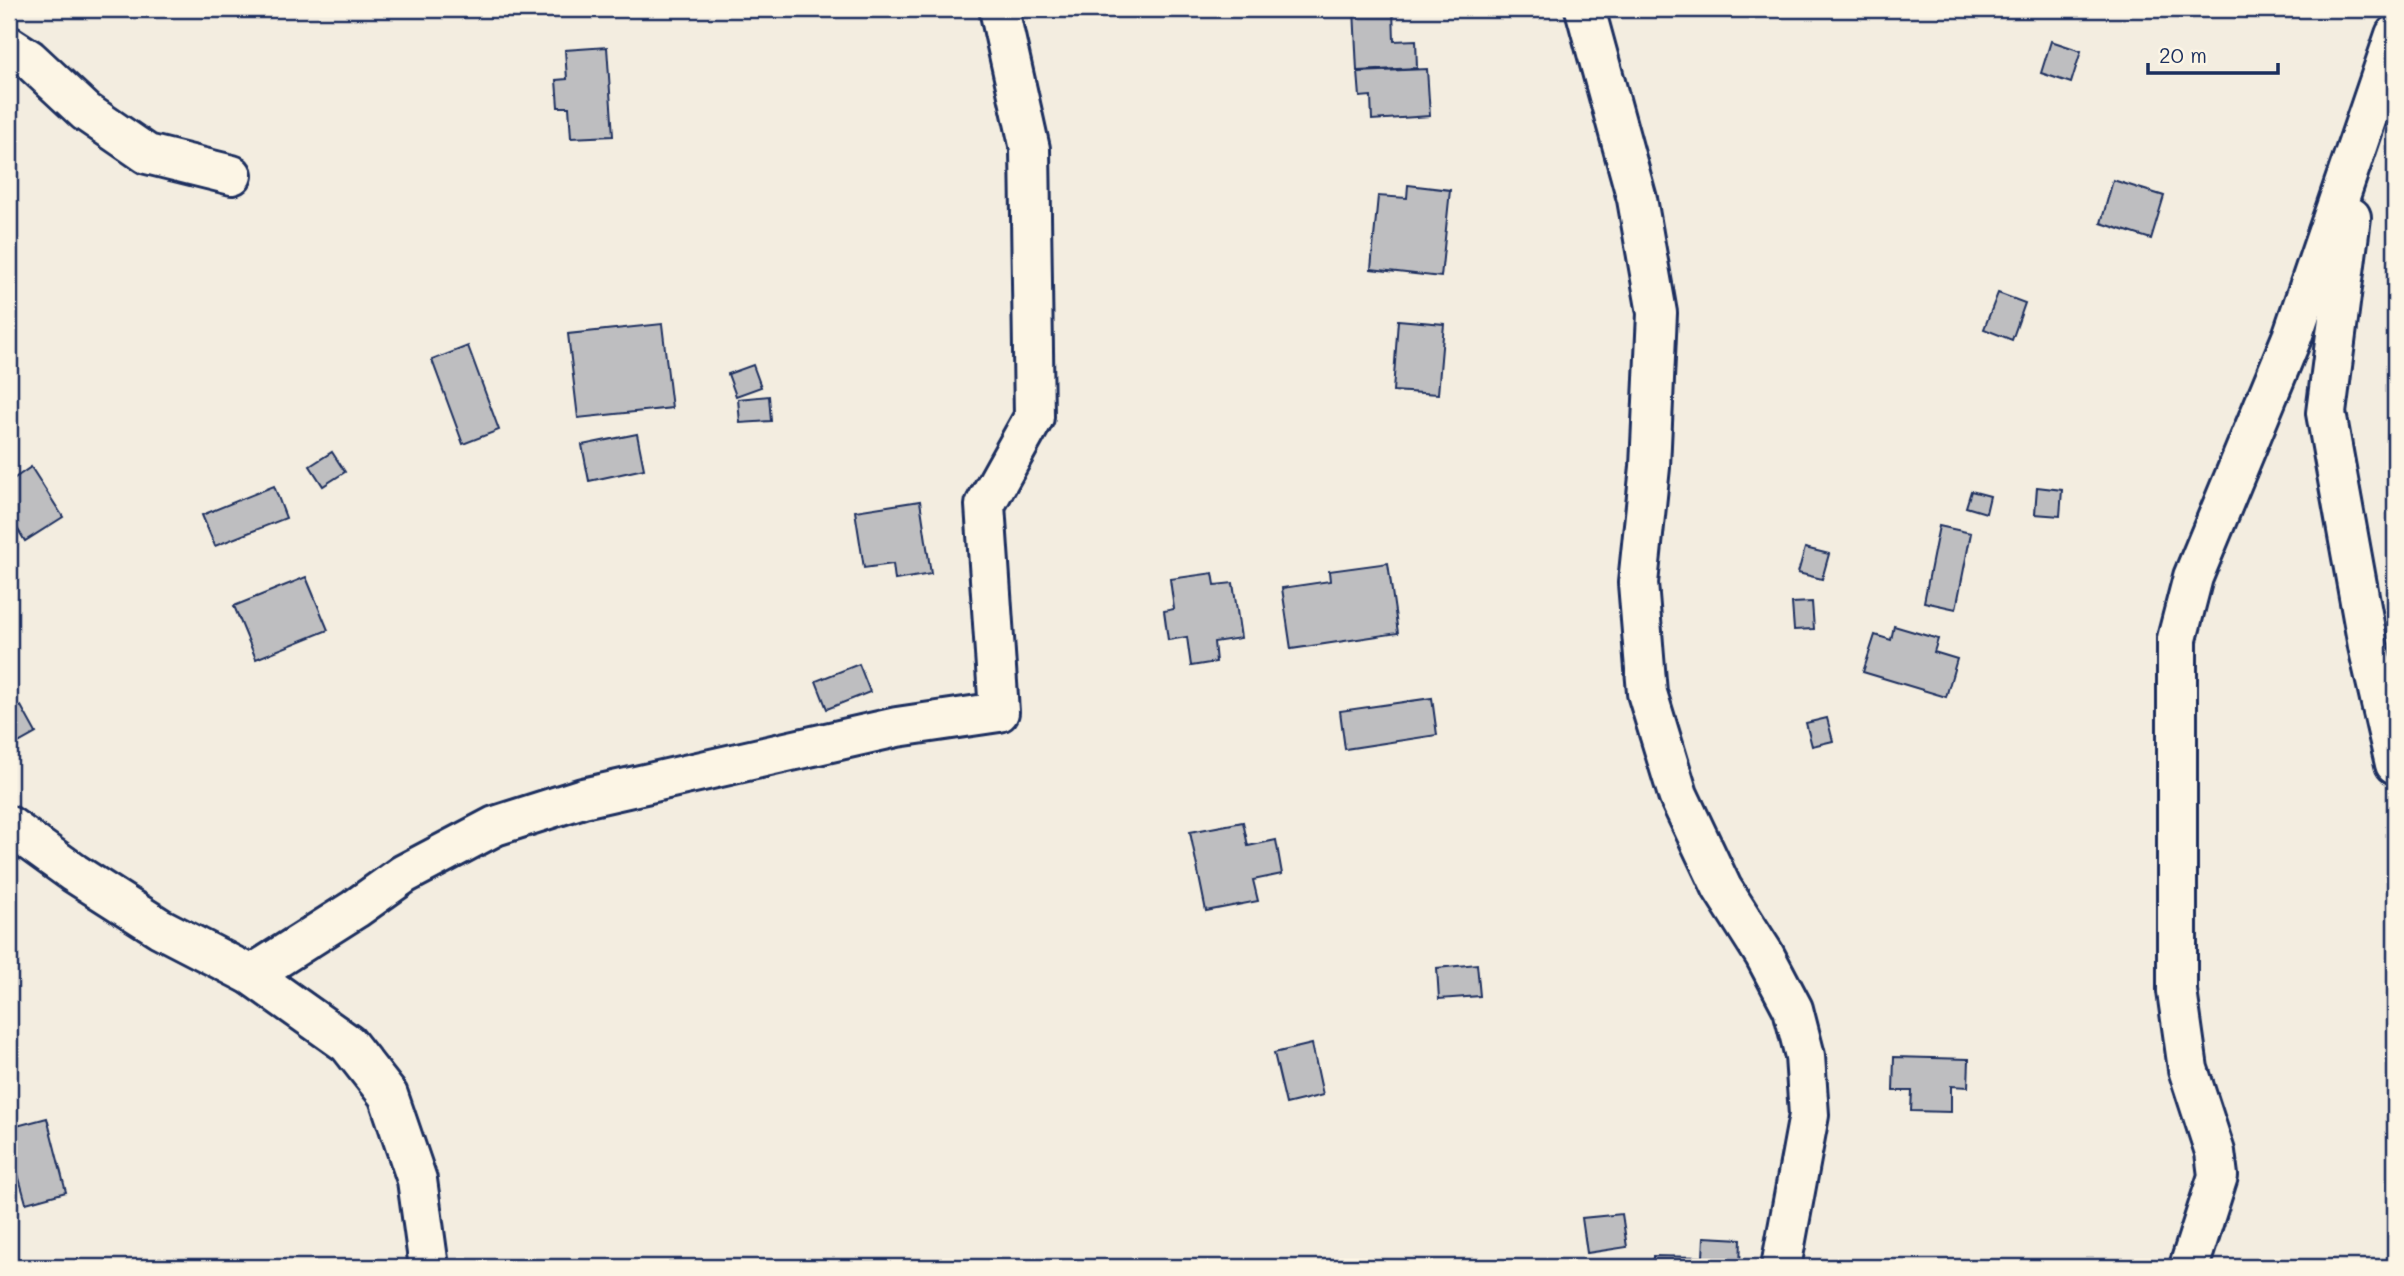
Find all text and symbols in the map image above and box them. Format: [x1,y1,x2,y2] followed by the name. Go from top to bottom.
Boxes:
[2148,32,2278,76] scale bar
[2159,41,2207,68] text: 20 m

